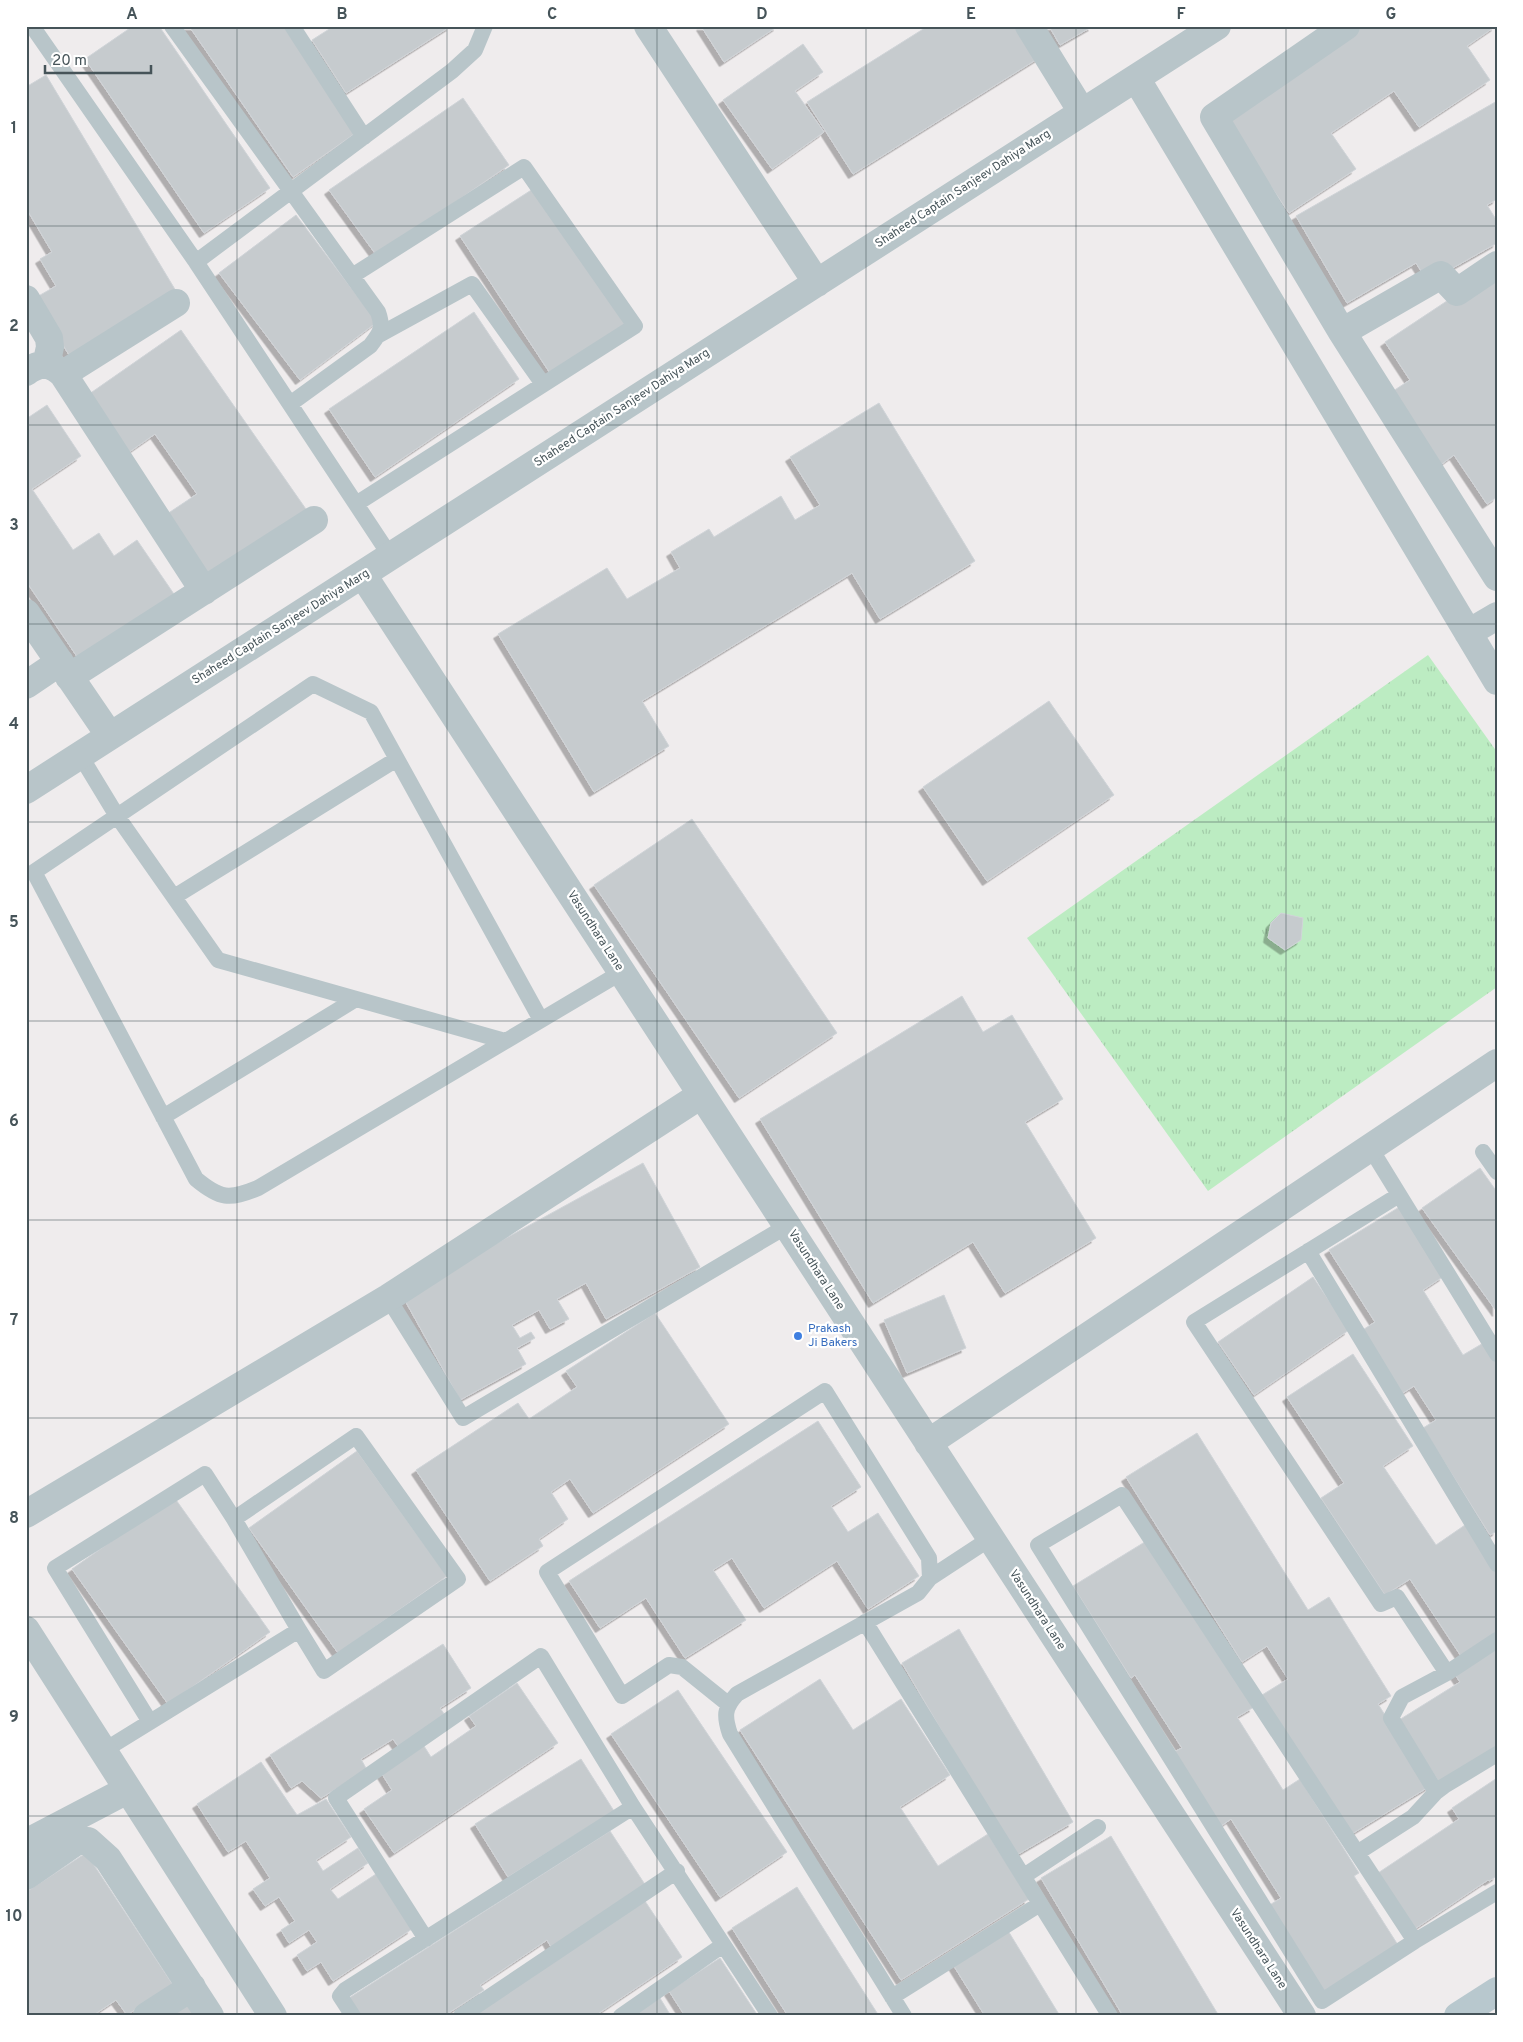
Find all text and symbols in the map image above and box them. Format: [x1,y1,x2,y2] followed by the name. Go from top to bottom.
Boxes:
[126,5,138,25] text: A
[336,5,348,25] text: B
[547,5,557,25] text: C
[756,5,768,25] text: D
[966,5,976,25] text: E
[1176,5,1186,25] text: F
[1386,5,1396,25] text: G
[45,42,151,74] scale bar
[52,52,87,71] text: 20 m
[11,119,17,139] text: 1
[872,126,1054,252] street label: Shaheed Captain Sanjeev Dahiya Marg
[9,317,19,337] text: 2
[531,345,713,471] street label: Shaheed Captain Sanjeev Dahiya Marg
[9,516,19,536] text: 3
[189,566,373,688] street label: Shaheed Captain Sanjeev Dahiya Marg
[9,715,19,735] text: 4
[563,888,627,974] street label: Vasundhara Lane
[9,913,19,933] text: 5
[9,1112,19,1132] text: 6
[784,1227,848,1313] street label: Vasundhara Lane
[10,1311,18,1331] text: 7
[808,1321,857,1351] place label: Prakash Ji Bakers
[792,1330,804,1342] marker: Prakash Ji Bakers
[9,1509,19,1529] text: 8
[1005,1567,1069,1653] street label: Vasundhara Lane
[9,1708,19,1728] text: 9
[1226,1906,1290,1992] street label: Vasundhara Lane
[6,1907,22,1927] text: 10

